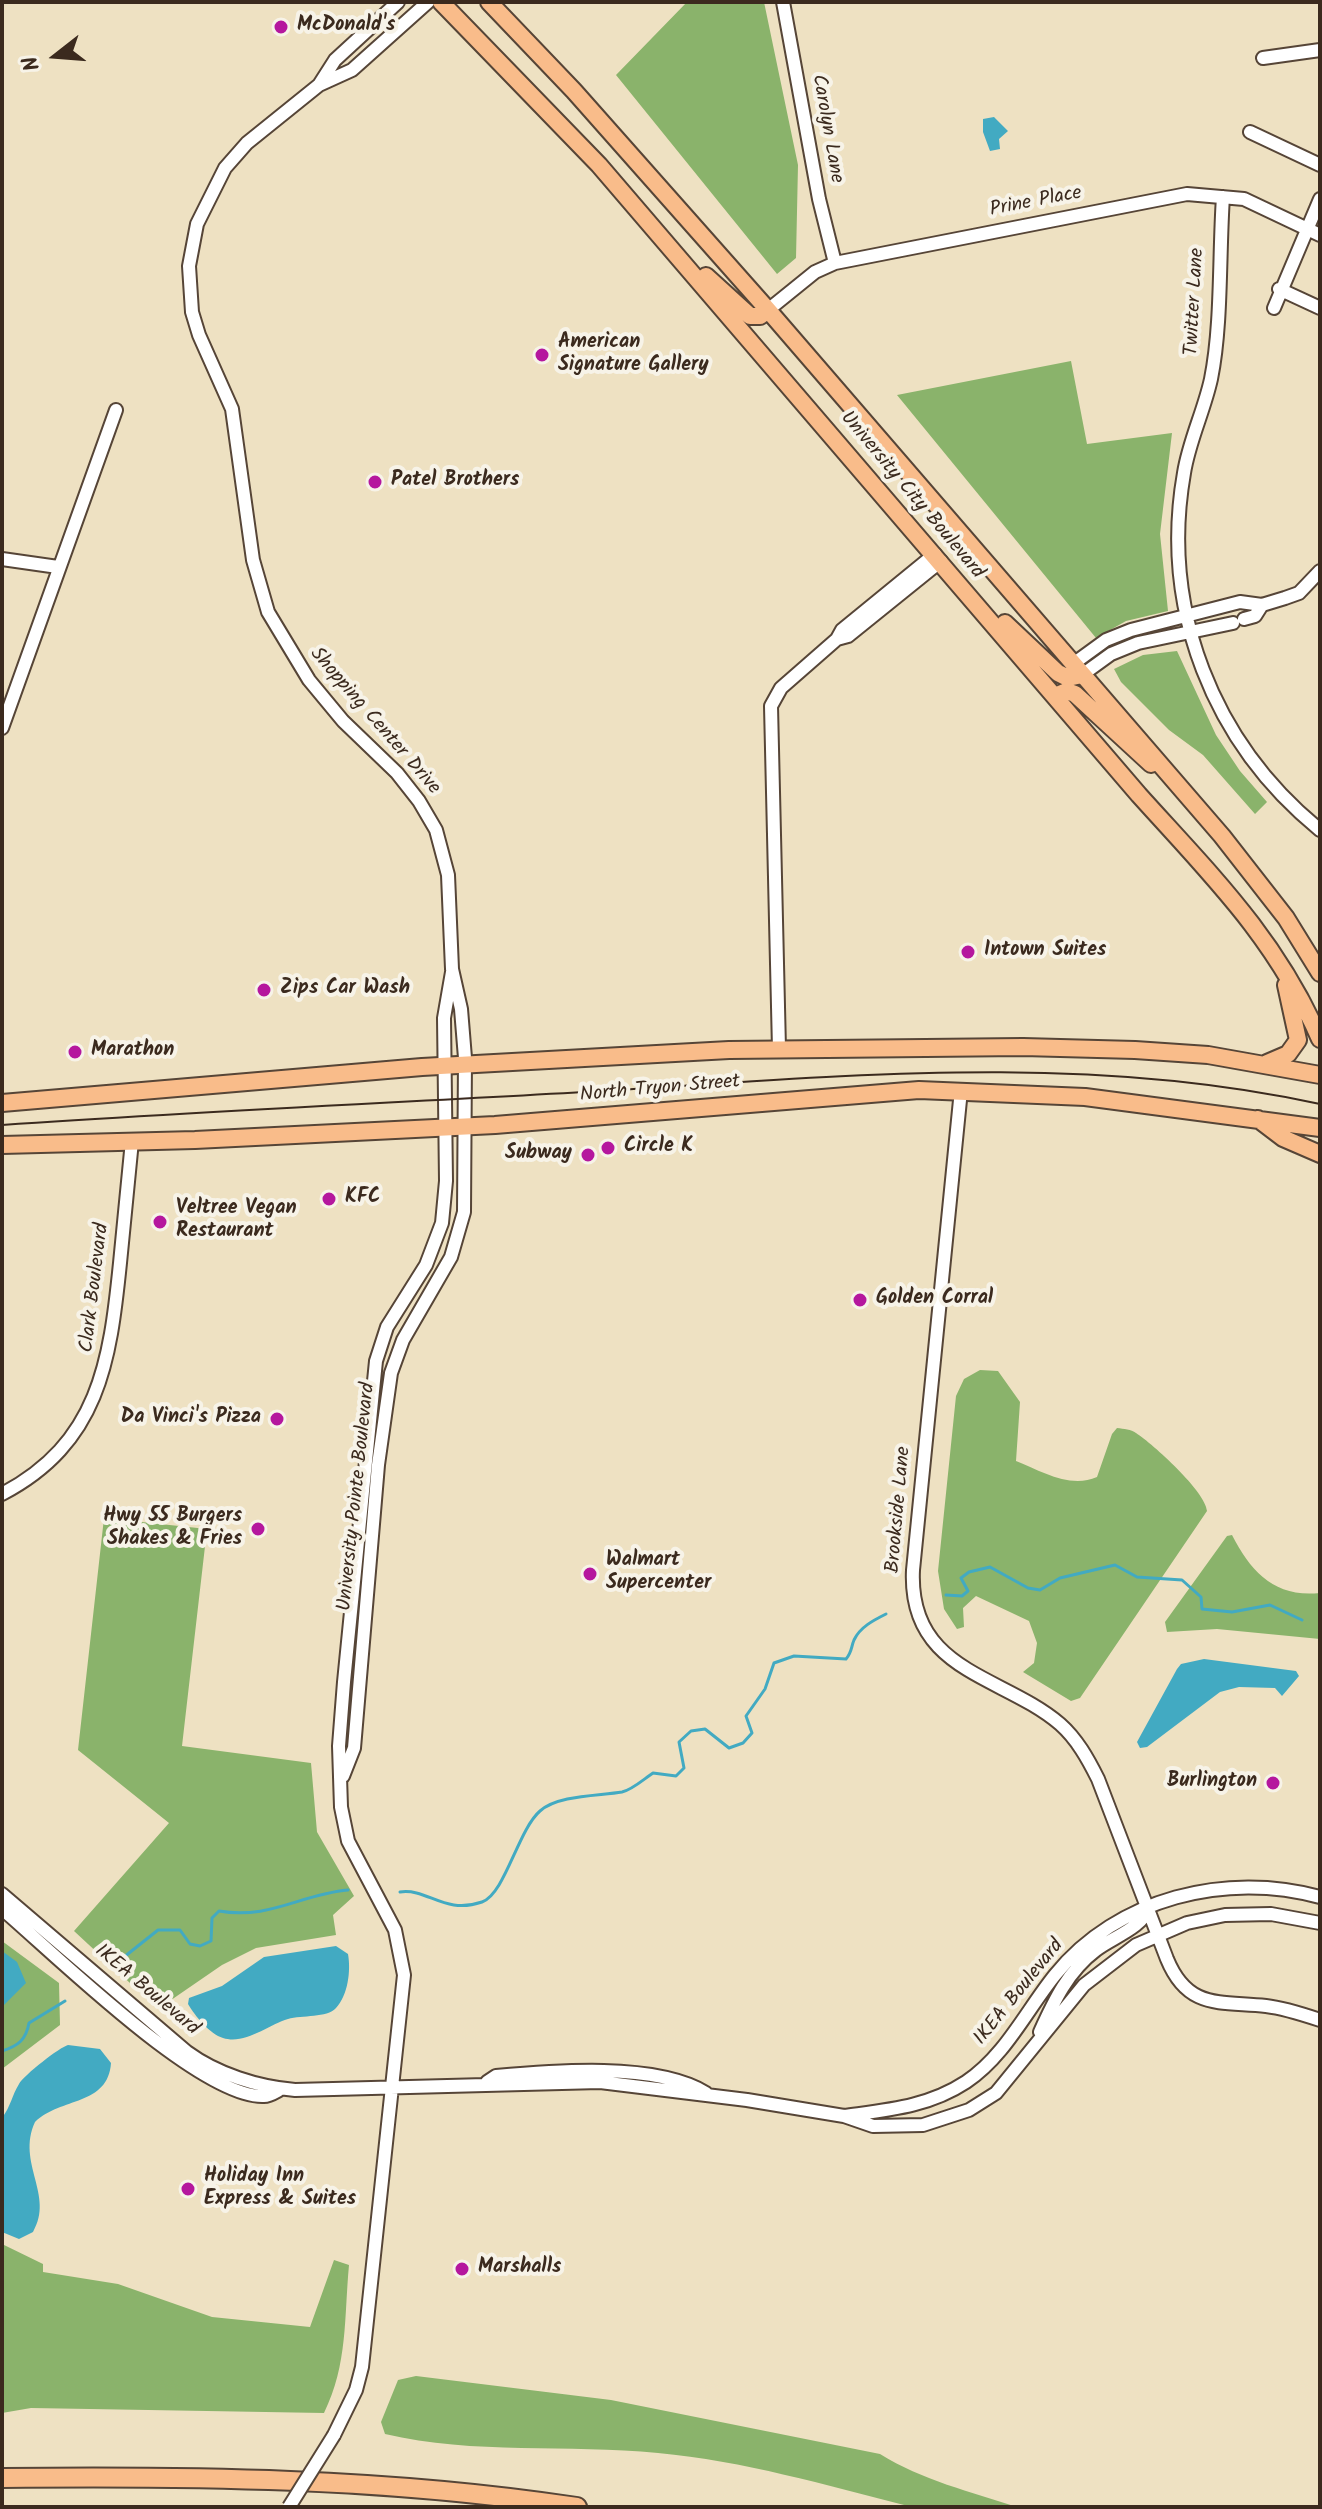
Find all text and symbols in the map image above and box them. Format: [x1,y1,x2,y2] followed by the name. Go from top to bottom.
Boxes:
[297,15,395,39] place label: McDonald's
[16,16,96,96] north arrow
[272,18,290,36] marker: McDonald's
[14,51,51,75] text: N
[805,73,847,185] street label: Carolyn Lane
[988,182,1084,224] street label: Prine Place
[1181,247,1211,357] street label: Twitter Lane
[558,332,709,379] place label: American Signature Gallery
[533,346,551,364] marker: American Signature Gallery
[834,407,988,585] street label: University City Boulevard
[391,470,519,494] place label: Patel Brothers
[366,473,384,491] marker: Patel Brothers
[304,643,444,801] street label: Shopping Center Drive
[984,940,1106,964] place label: Intown Suites
[959,943,977,961] marker: Intown Suites
[280,978,410,1002] place label: Zips Car Wash
[255,981,273,999] marker: Zips Car Wash
[91,1040,174,1064] place label: Marathon
[66,1043,84,1061] marker: Marathon
[579,1071,741,1109] street label: North Tryon Street
[624,1136,693,1160] place label: Circle K
[599,1139,617,1157] marker: Circle K
[505,1143,572,1167] place label: Subway
[579,1146,597,1164] marker: Subway
[345,1187,380,1211] place label: KFC
[320,1190,338,1208] marker: KFC
[176,1198,296,1245] place label: Veltree Vegan Restaurant
[151,1213,169,1231] marker: Veltree Vegan Restaurant
[76,1222,116,1354] street label: Clark Boulevard
[876,1288,993,1312] place label: Golden Corral
[851,1291,869,1309] marker: Golden Corral
[334,1382,382,1612] street label: University Pointe Boulevard
[121,1407,261,1431] place label: Da Vinci's Pizza
[268,1410,286,1428] marker: Da Vinci's Pizza
[883,1446,917,1574] street label: Brookside Lane
[103,1506,242,1553] place label: Hwy 55 Burgers Shakes & Fries
[249,1520,267,1538] marker: Hwy 55 Burgers Shakes & Fries
[606,1550,711,1597] place label: Walmart Supercenter
[581,1565,599,1583] marker: Walmart Supercenter
[1167,1771,1257,1795] place label: Burlington
[1264,1774,1282,1792] marker: Burlington
[970,1935,1070,2051] street label: IKEA Boulevard
[89,1940,203,2042] street label: IKEA Boulevard
[204,2166,356,2213] place label: Holiday Inn Express & Suites
[179,2180,197,2198] marker: Holiday Inn Express & Suites
[478,2257,561,2281] place label: Marshalls
[453,2260,471,2278] marker: Marshalls

